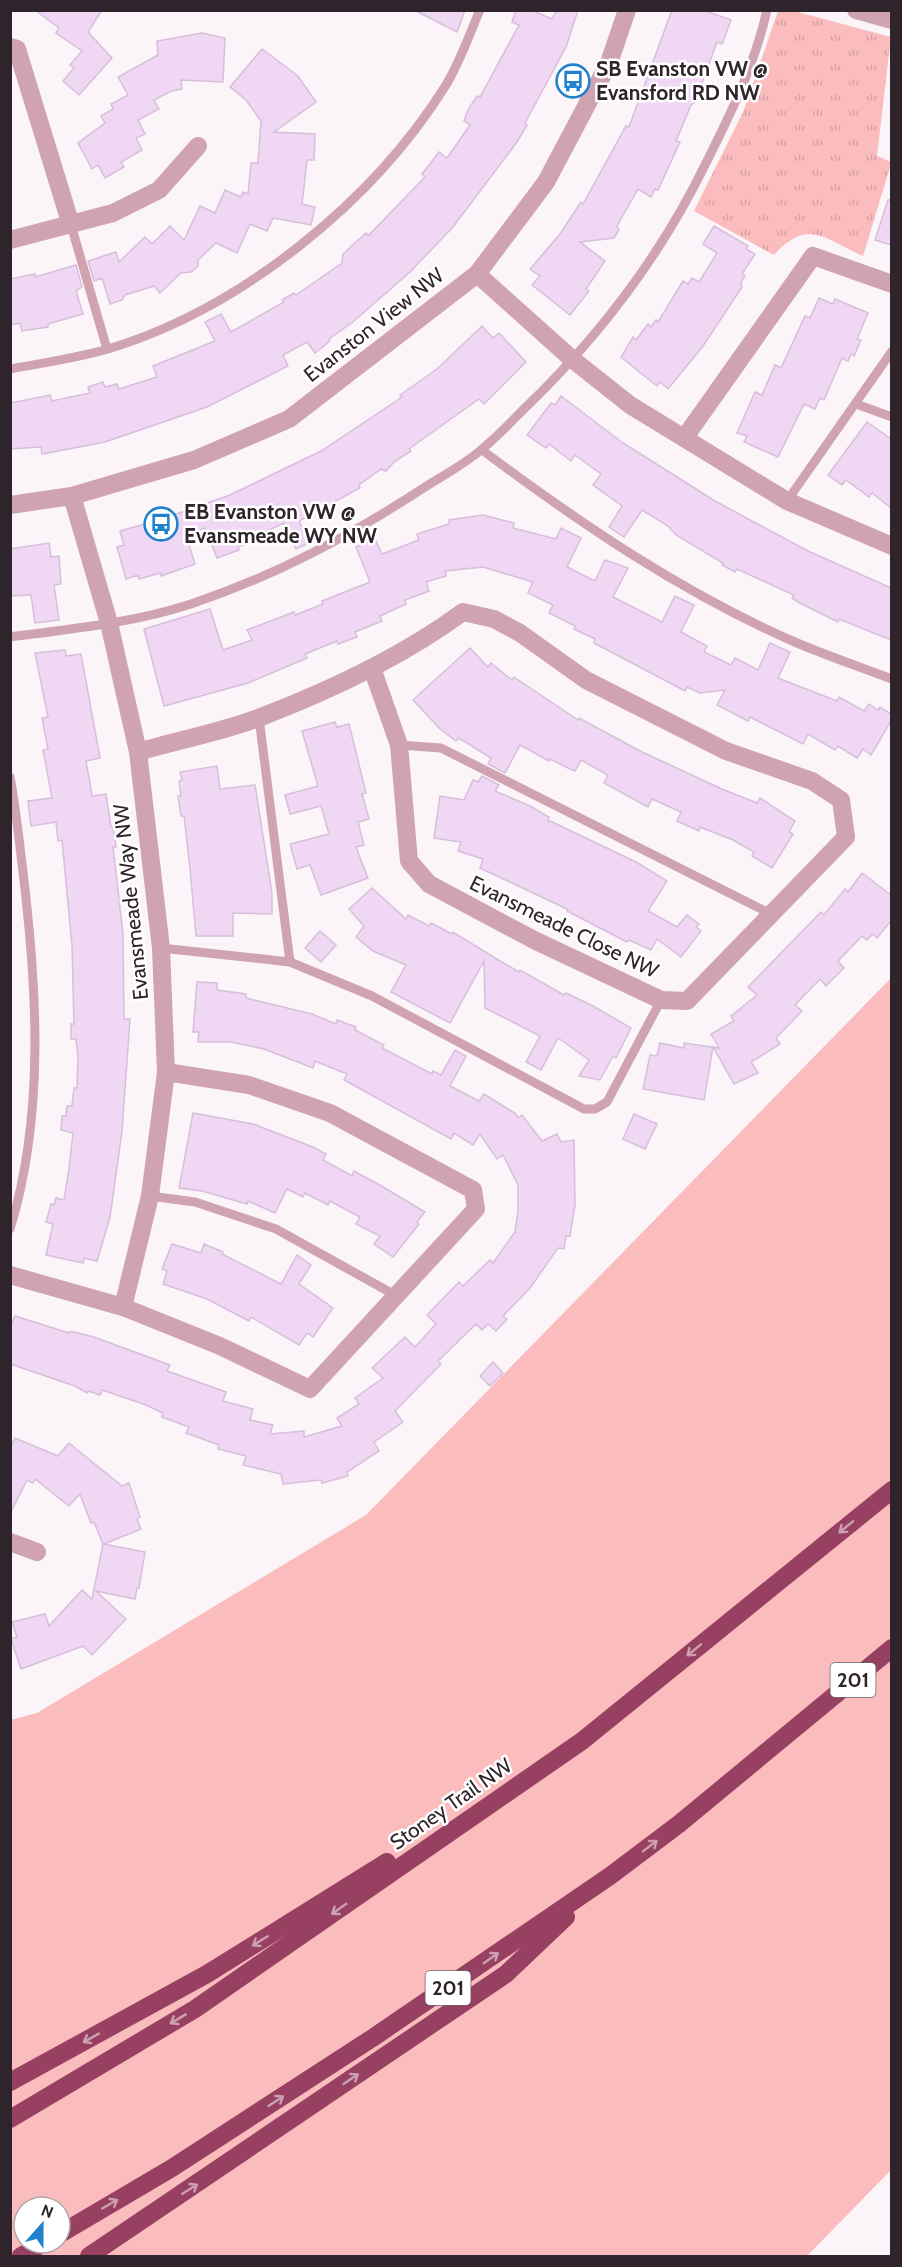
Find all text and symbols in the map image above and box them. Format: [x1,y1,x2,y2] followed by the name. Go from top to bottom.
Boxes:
[596,56,768,105] place label: SB Evanston VW @ Evansford RD NW
[555,63,591,99] bus stop icon: SB Evanston VW @ Evansford RD NW
[299,262,449,387] street label: Evanston View NW
[184,499,378,548] place label: EB Evanston VW @ Evansmeade WY NW
[143,506,179,542] bus stop icon: EB Evanston VW @ Evansmeade WY NW
[108,803,153,1001] street label: Evansmeade Way NW
[466,870,663,983] street label: Evansmeade Close NW
[838,1521,854,1534] one-way arrow
[687,1643,703,1656] one-way arrow
[830,1663,876,1697] road number: 201
[385,1752,517,1855] street label: Stoney Trail NW
[642,1840,658,1852] one-way arrow
[331,1903,348,1915] one-way arrow
[252,1936,269,1948] one-way arrow
[482,1952,498,1964] one-way arrow
[426,1971,470,2005] road number: 201
[170,2013,187,2025] one-way arrow
[83,2032,100,2044] one-way arrow
[342,2073,359,2085] one-way arrow
[267,2095,284,2107] one-way arrow
[181,2182,198,2194] one-way arrow
[12,2195,72,2255] north arrow
[101,2198,118,2210] one-way arrow
[39,2201,56,2222] text: N

